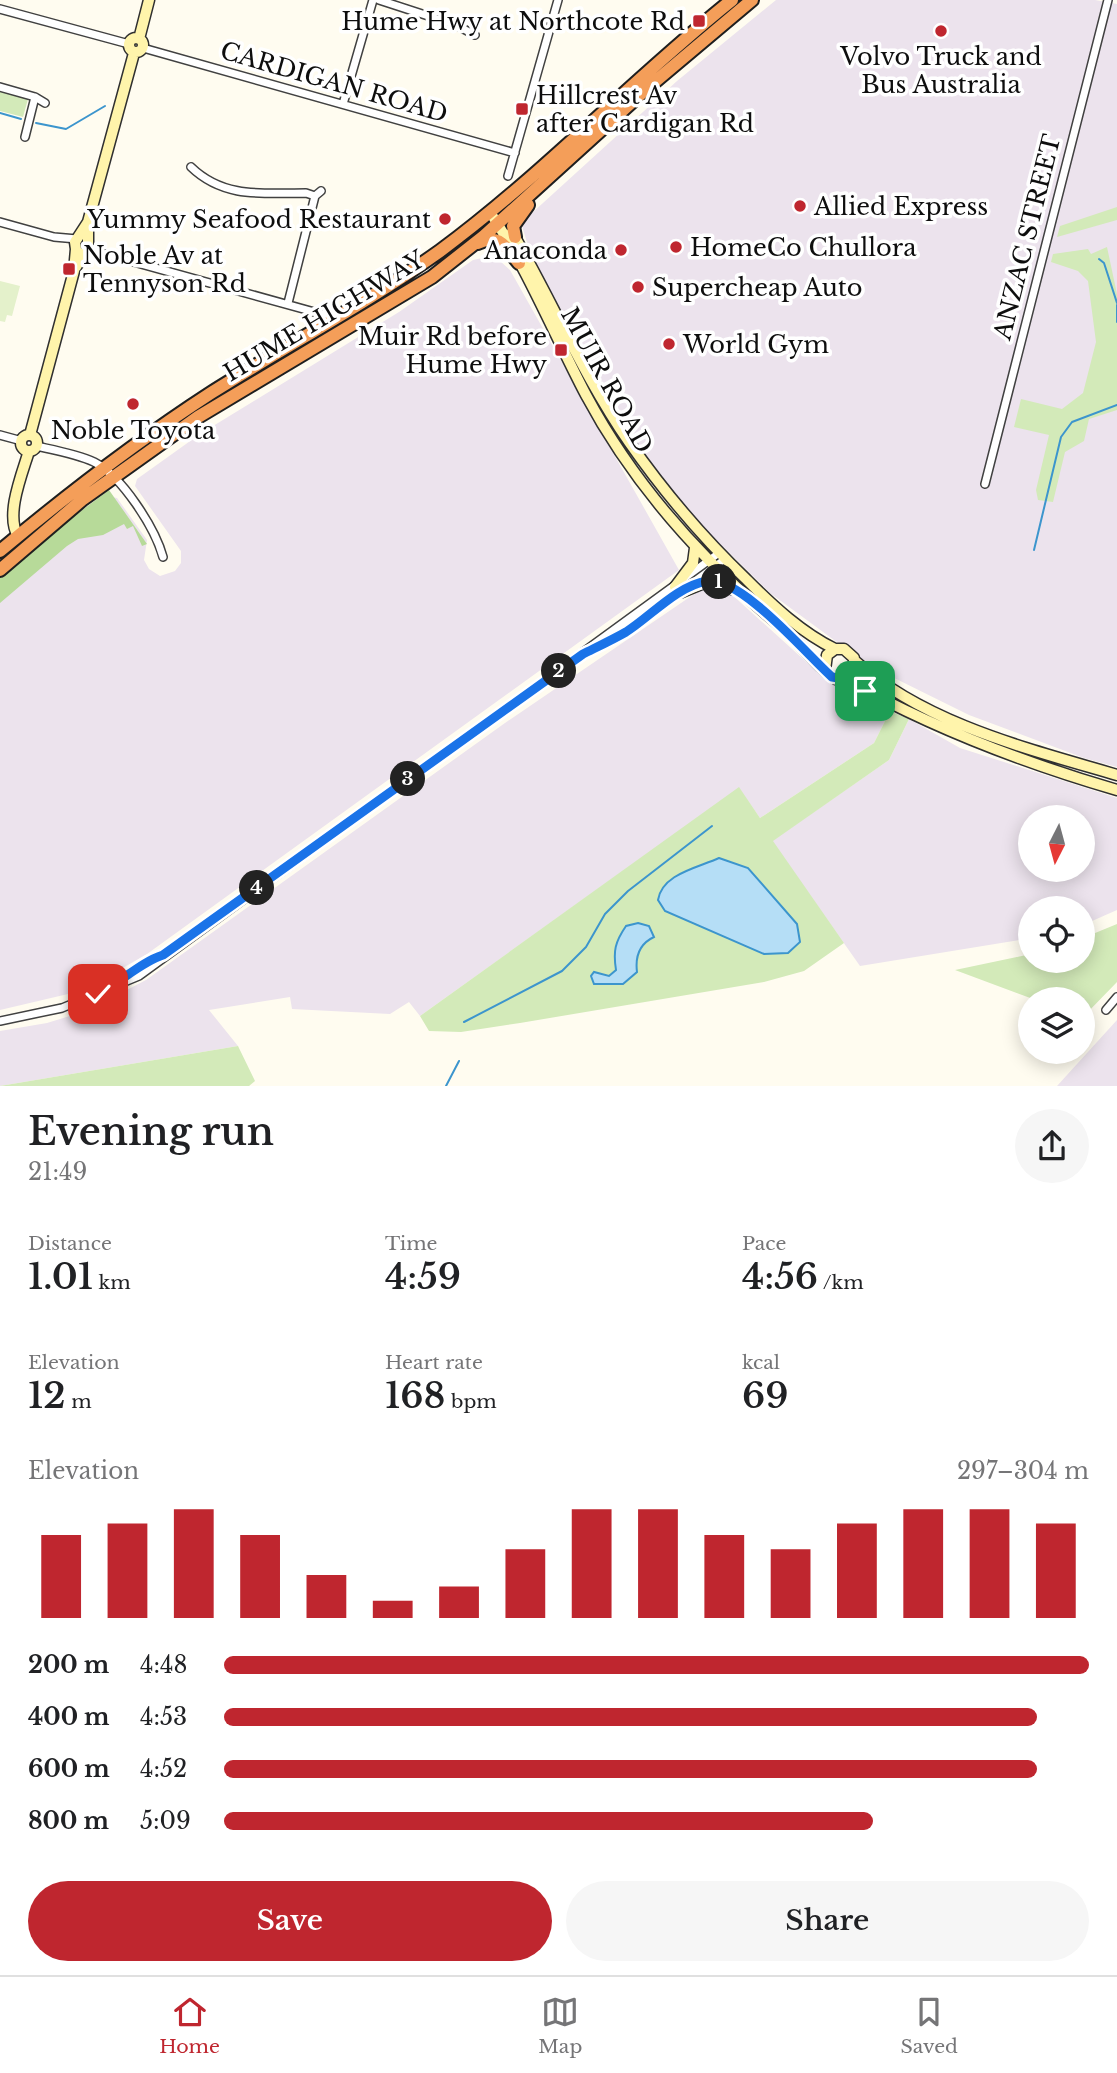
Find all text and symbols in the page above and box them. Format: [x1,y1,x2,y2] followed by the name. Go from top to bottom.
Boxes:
[341,7,685,36] place label: Hume Hwy at Northcote Rd
[691,13,707,29] marker: Hume Hwy at Northcote Rd
[933,23,949,39] marker: Volvo Truck and Bus Australia
[217,36,451,128] street label: CARDIGAN ROAD
[839,42,1042,99] place label: Volvo Truck and Bus Australia
[536,81,754,138] place label: Hillcrest Av after Cardigan Rd
[514,101,530,117] marker: Hillcrest Av after Cardigan Rd
[987,131,1067,344] street label: ANZAC STREET
[813,192,988,221] place label: Allied Express
[792,198,808,214] marker: Allied Express
[86,205,431,234] place label: Yummy Seafood Restaurant
[437,211,453,227] marker: Yummy Seafood Restaurant
[690,233,917,262] place label: HomeCo Chullora
[483,236,608,265] place label: Anaconda
[668,239,684,255] marker: HomeCo Chullora
[83,241,246,298] place label: Noble Av at Tennyson Rd
[613,242,629,258] marker: Anaconda
[218,244,430,387] street label: HUME HIGHWAY
[61,261,77,277] marker: Noble Av at Tennyson Rd
[652,273,863,302] place label: Supercheap Auto
[630,279,646,295] marker: Supercheap Auto
[555,302,659,458] street label: MUIR ROAD
[358,322,548,379] place label: Muir Rd before Hume Hwy
[682,330,829,359] place label: World Gym
[661,336,677,352] marker: World Gym
[553,342,569,358] marker: Muir Rd before Hume Hwy
[125,396,141,412] marker: Noble Toyota
[51,416,216,445] place label: Noble Toyota
[702,564,736,600] pin: 1
[714,570,723,593] text: 1
[542,654,576,688] pin: 2
[552,659,565,682] text: 2
[835,661,895,721] pin
[846,672,884,710] icon: arrive
[390,762,426,796] pin: 3
[401,767,414,790] text: 3
[1018,805,1096,882] north arrow
[1018,805,1095,1064] map controls
[240,870,274,906] pin: 4
[250,876,263,899] text: 4
[1018,896,1095,973] button: locate
[68,964,128,1024] pin
[79,975,117,1013] icon: check
[1018,987,1095,1064] button: layers
[28,1108,274,1155] text: Evening run
[1015,1109,1089,1183] button: share
[28,1158,87,1186] text: 21:49
[28,1232,112,1255] text: Distance
[385,1232,437,1255] text: Time
[742,1232,786,1255] text: Pace
[28,1255,93,1298] text: 1.01
[385,1255,461,1298] text: 4:59
[742,1255,818,1298] text: 4:56
[93,1271,131,1294] text: km
[818,1271,864,1294] text: /km
[28,1351,120,1374] text: Elevation
[385,1351,483,1374] text: Heart rate
[742,1351,780,1374] text: kcal
[28,1374,66,1417] text: 12
[385,1374,446,1417] text: 168
[742,1374,788,1417] text: 69
[66,1390,92,1413] text: m
[446,1390,497,1413] text: bpm
[28,1457,139,1485] text: Elevation
[957,1457,1089,1485] text: 297–304 m
[28,1651,109,1679] text: 200 m
[140,1651,187,1679] text: 4:48
[28,1703,110,1731] text: 400 m
[140,1703,187,1731] text: 4:53
[28,1755,110,1783] text: 600 m
[140,1755,187,1783] text: 4:52
[28,1807,109,1835] text: 800 m
[140,1807,191,1835] text: 5:09
[28,1881,552,1961] button: Save
[566,1881,1089,1961] button: Share
[159,1993,220,2058] tab: Home
[538,1993,582,2058] tab: Map
[901,1993,958,2058] tab: Saved

